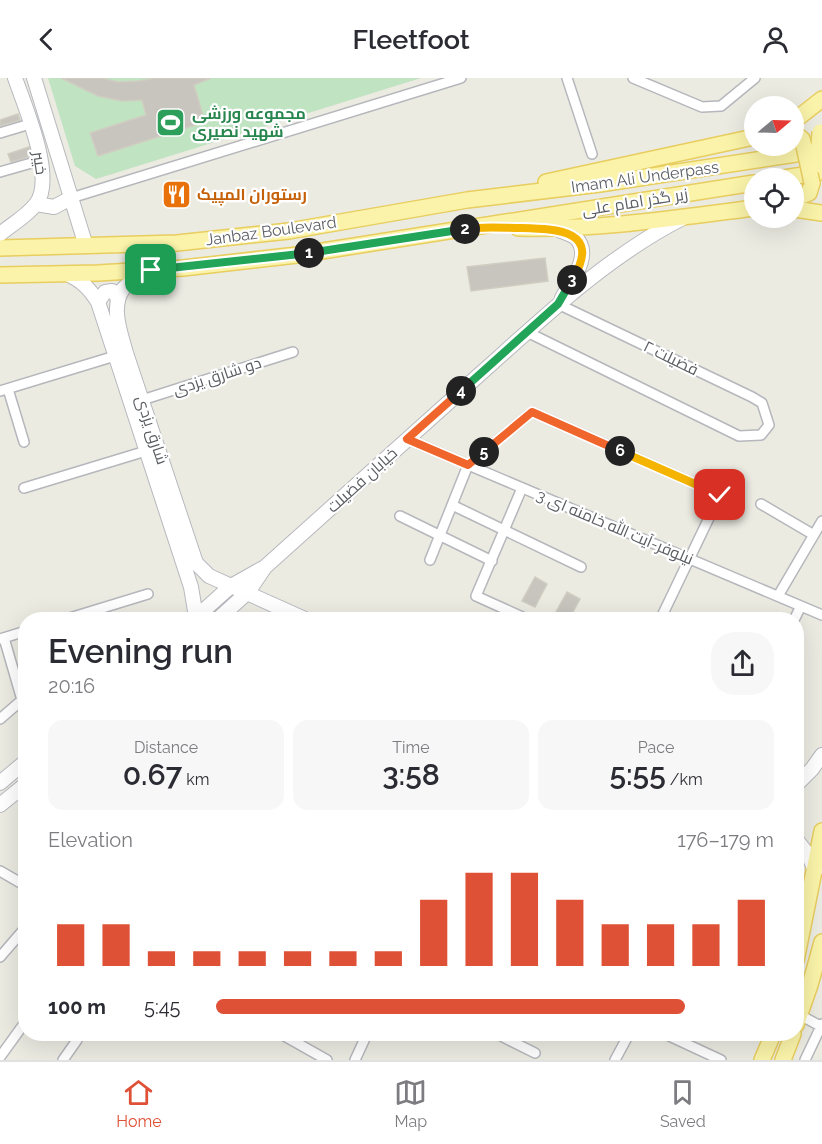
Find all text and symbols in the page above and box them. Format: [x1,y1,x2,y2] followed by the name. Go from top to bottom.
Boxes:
[30,23,63,56] icon: back
[759,23,792,56] icon: person
[352,24,470,55] text: Fleetfoot
[744,96,804,156] north arrow
[744,96,804,228] map controls
[192,104,306,141] place label: مجموعه ورزشی شهید نصیری
[155,106,187,138] sports icon: مجموعه ورزشی شهید نصیری
[29,149,51,176] street label: خیبر
[570,157,720,197] street label: Imam Ali Underpass
[744,168,804,228] button: locate
[160,178,192,210] restaurant icon: رستوران المپیک
[581,184,690,222] street label: زیر گذر امام علی
[197,185,307,206] place label: رستوران المپیک
[204,212,338,250] street label: Janbaz Boulevard
[450,214,480,244] pin: 2
[460,219,470,238] text: 2
[294,238,324,268] pin: 1
[305,243,313,262] text: 1
[125,244,176,295] pin
[134,253,167,286] icon: arrive
[557,265,587,295] pin: 3
[568,270,576,289] text: 3
[641,337,701,379] street label: فضیلت ۲
[170,353,264,400] street label: دو شارق یزدی
[446,376,476,406] pin: 4
[456,381,466,400] text: 4
[131,393,172,467] street label: شارق یزدی
[605,436,635,466] pin: 6
[469,437,499,467] pin: 5
[615,441,625,460] text: 6
[480,442,488,461] text: 5
[323,443,402,517] street label: خیابان فضیلت
[694,469,745,520] pin
[703,478,736,511] icon: check
[533,484,697,570] street label: نیلوفر-آیت الله خامنه ای 3
[48,632,233,671] text: Evening run
[711,632,774,695] button: share
[48,674,95,698] text: 20:16
[134,738,198,757] text: Distance
[392,738,430,757] text: Time
[638,738,674,757] text: Pace
[123,757,182,792] text: 0.67
[382,757,440,792] text: 3:58
[609,757,666,792] text: 5:55
[182,770,209,789] text: km
[666,770,703,789] text: /km
[48,828,133,852] text: Elevation
[677,828,774,852] text: 176–179 m
[48,995,106,1019] text: 100 m
[144,995,180,1019] text: 5:45
[116,1076,162,1131] tab: Home
[394,1076,427,1131] tab: Map
[660,1076,706,1131] tab: Saved

